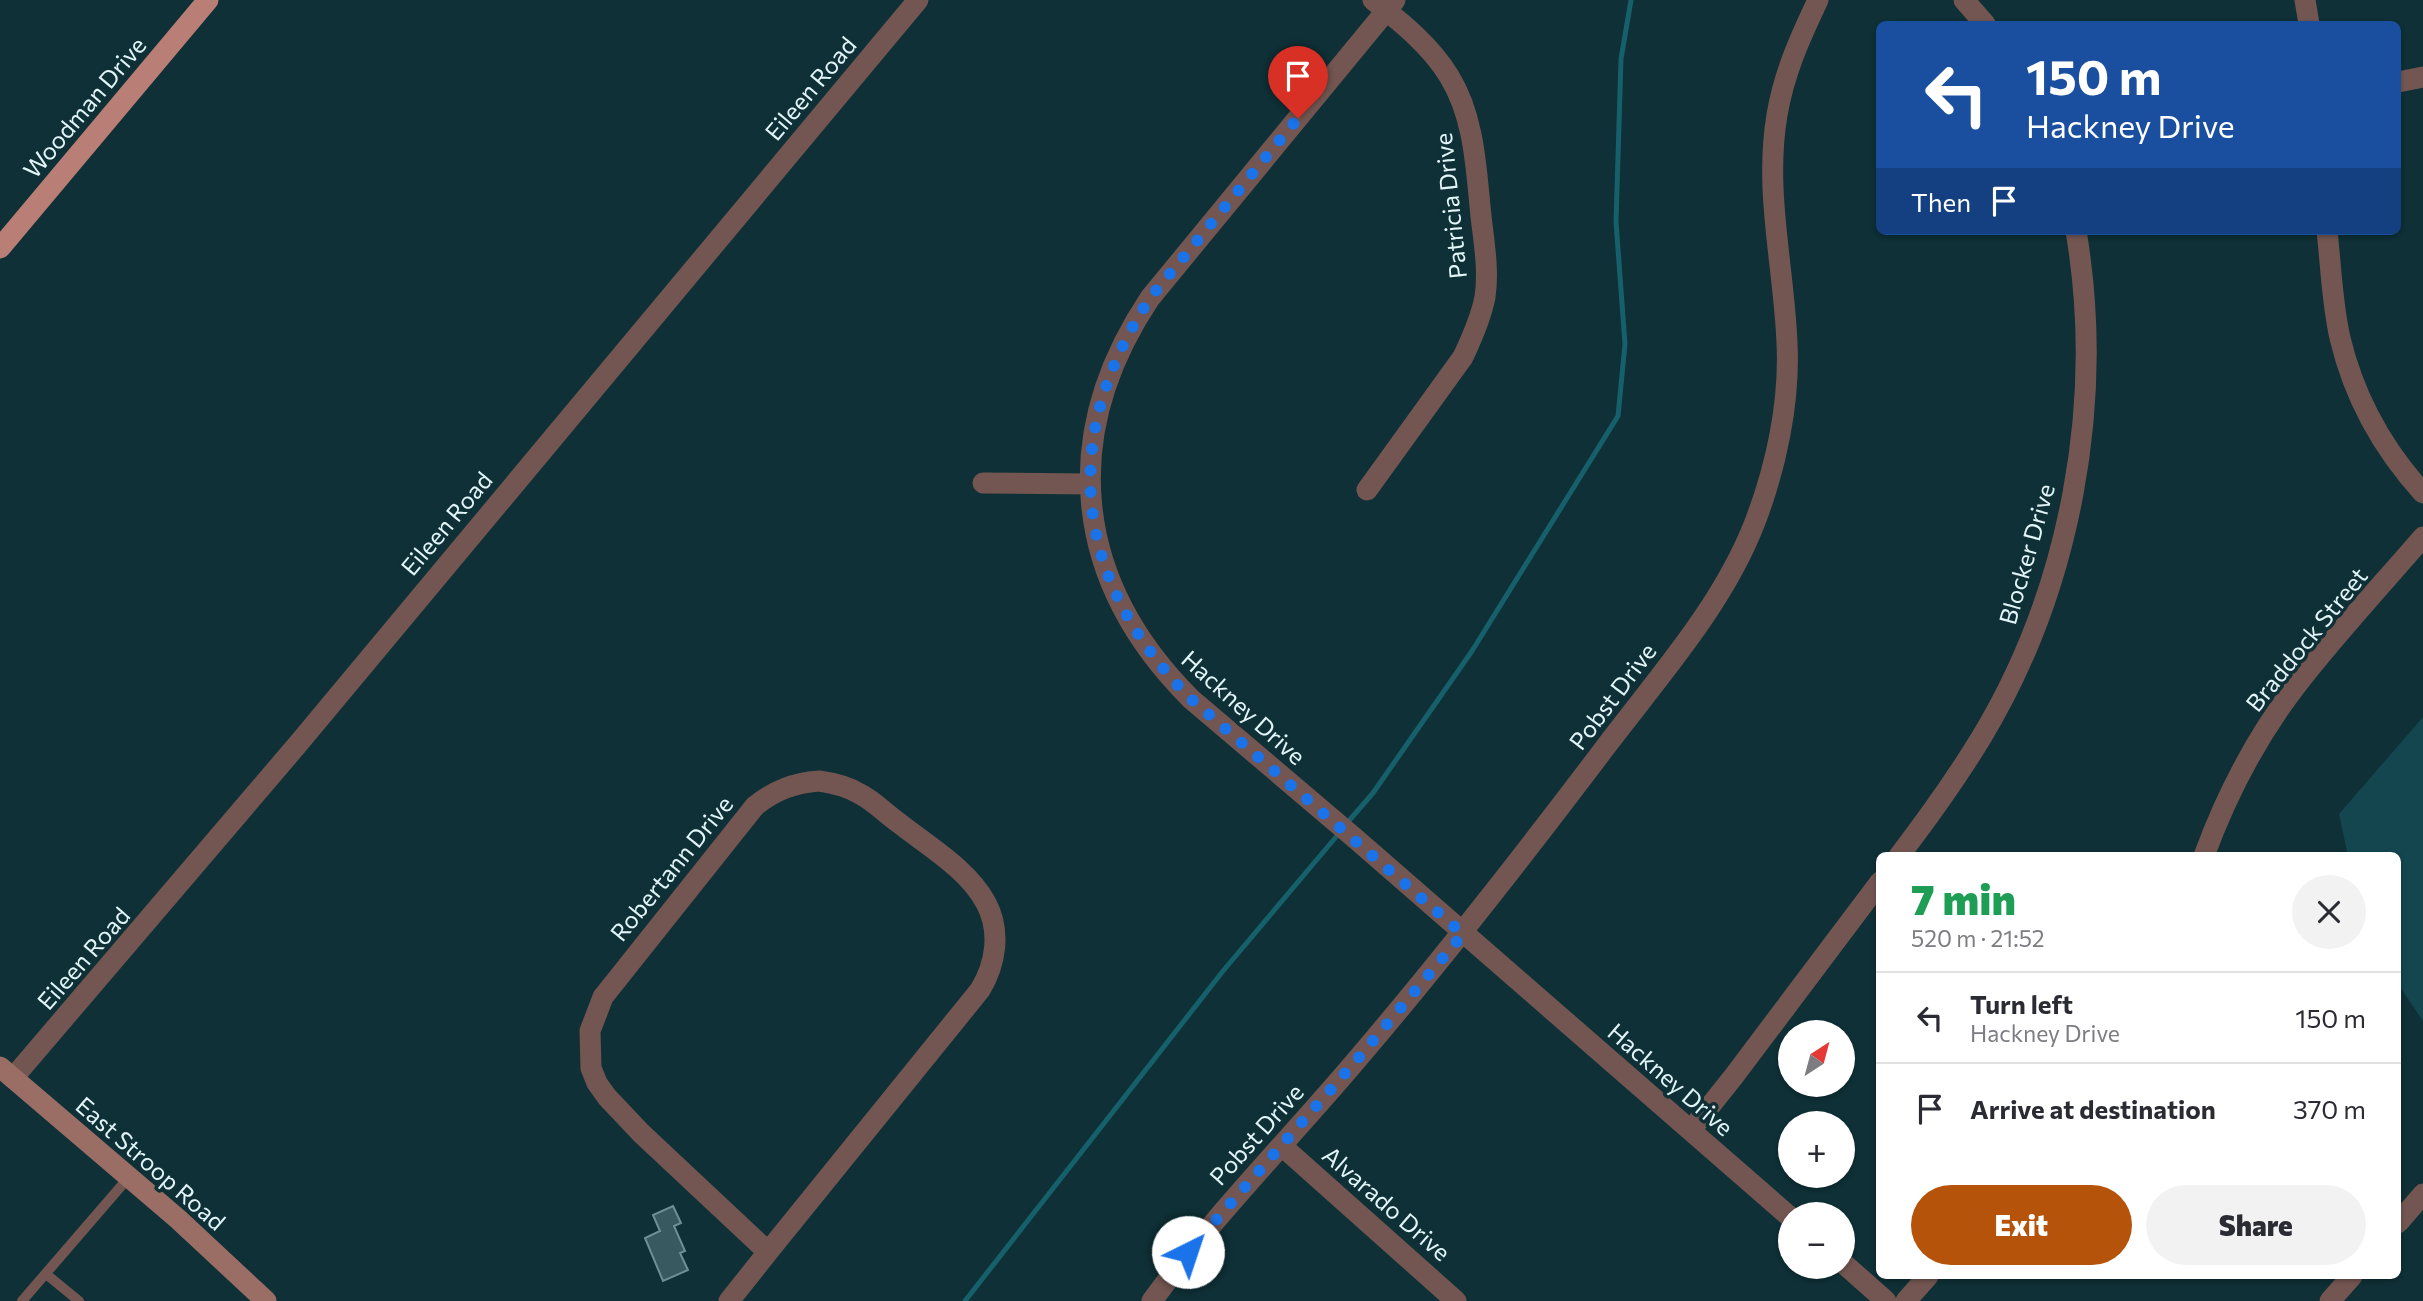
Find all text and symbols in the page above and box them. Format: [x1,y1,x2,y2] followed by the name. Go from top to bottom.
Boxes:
[758,30,862,146] street label: Eileen Road
[17,31,151,183] street label: Woodman Drive
[2026,45,2161,105] text: 150 m
[1268,46,1328,118] pin
[1911,49,2002,140] icon: left
[1279,57,1317,95] icon: arrive
[2026,105,2235,145] text: Hackney Drive
[1428,132,1472,280] street label: Patricia Drive
[1985,182,2023,220] icon: arrive
[1911,186,1971,217] text: Then
[394,465,498,581] street label: Eileen Road
[1992,480,2060,628] street label: Blocker Drive
[2239,561,2373,717] street label: Braddock Street
[1562,637,1662,755] street label: Pobst Drive
[1176,644,1312,770] street label: Hackney Drive
[604,789,738,947] street label: Robertann Drive
[1911,872,2016,924] text: 7 min
[2292,875,2366,949] button: close
[31,901,135,1015] street label: Eileen Road
[1911,924,2045,952] text: 520 m · 21:52
[1970,988,2073,1019] text: Turn left
[1911,999,1949,1037] icon: left
[2295,1002,2366,1033] text: 150 m
[1602,1017,1740,1141] street label: Hackney Drive
[1970,1019,2120,1047] text: Hackney Drive
[1778,1020,1855,1097] north arrow
[1778,1020,1855,1279] map controls
[1203,1077,1309,1191] street label: Pobst Drive
[70,1090,232,1236] street label: East Stroop Road
[1911,1090,1949,1128] icon: arrive
[1970,1093,2216,1124] text: Arrive at destination
[2293,1093,2366,1124] text: 370 m
[1778,1111,1855,1188] button: +
[1317,1140,1457,1266] street label: Alvarado Drive
[1911,1185,2132,1265] button: Exit
[2146,1185,2366,1265] button: Share
[1778,1202,1855,1279] button: −
[1151,1215,1225,1289] position arrow

